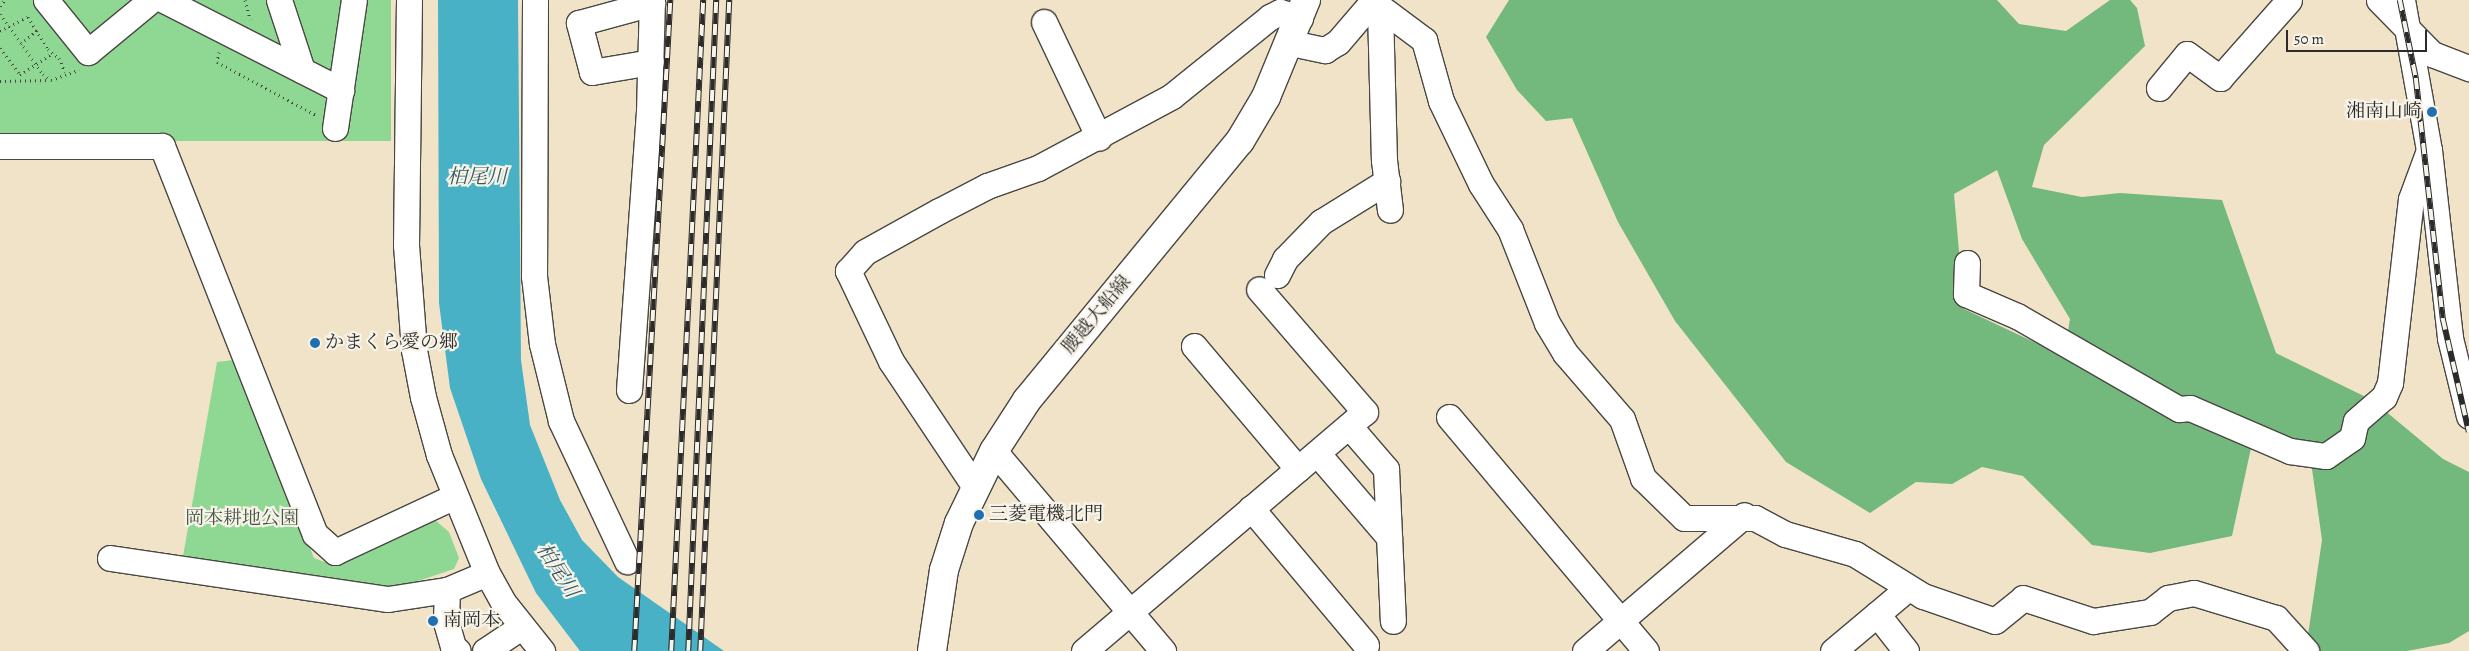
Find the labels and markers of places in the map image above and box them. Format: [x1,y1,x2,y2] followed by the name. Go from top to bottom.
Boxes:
[2346,101,2422,123] place label: 湘南山崎
[2426,106,2438,118] marker: 湘南山崎
[325,332,458,354] place label: かまくら愛の郷
[309,337,321,349] marker: かまくら愛の郷
[989,504,1103,526] place label: 三菱電機北門
[973,509,985,521] marker: 三菱電機北門
[443,610,500,632] place label: 南岡本
[427,615,439,627] marker: 南岡本

